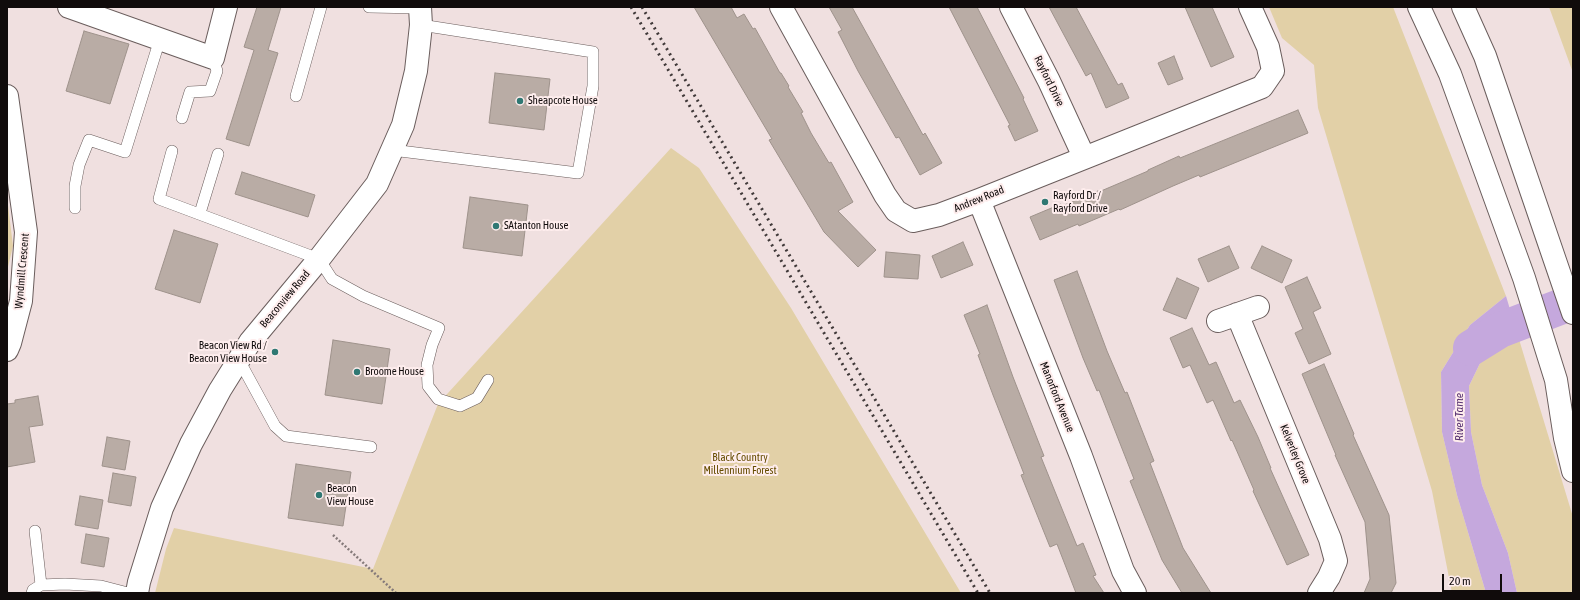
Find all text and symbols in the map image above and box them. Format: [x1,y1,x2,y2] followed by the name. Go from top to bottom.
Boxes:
[1031,54,1067,108] street label: Rayford Drive
[528,94,598,108] place label: Sheapcote House
[515,96,525,106] marker: Sheapcote House
[952,183,1006,215] street label: Andrew Road
[1053,189,1108,215] place label: Rayford Dr / Rayford Drive
[1040,197,1050,207] marker: Rayford Dr / Rayford Drive
[504,219,568,233] place label: SAtanton House
[491,221,501,231] marker: SAtanton House
[12,233,32,309] street label: Wyndmill Crescent
[257,268,313,330] street label: Beaconview Road
[189,339,267,365] place label: Beacon View Rd / Beacon View House
[270,347,280,357] marker: Beacon View Rd / Beacon View House
[1037,360,1077,434] street label: Manorford Avenue
[365,365,424,379] place label: Broome House
[352,367,362,377] marker: Broome House
[1452,393,1466,441] water label: River Tame
[1277,422,1313,486] street label: Kelverley Grove
[703,451,777,477] park label: Black Country Millennium Forest
[327,482,374,508] place label: Beacon View House
[314,490,324,500] marker: Beacon View House
[1444,566,1504,592] scale bar
[1449,574,1471,588] text: 20 m

